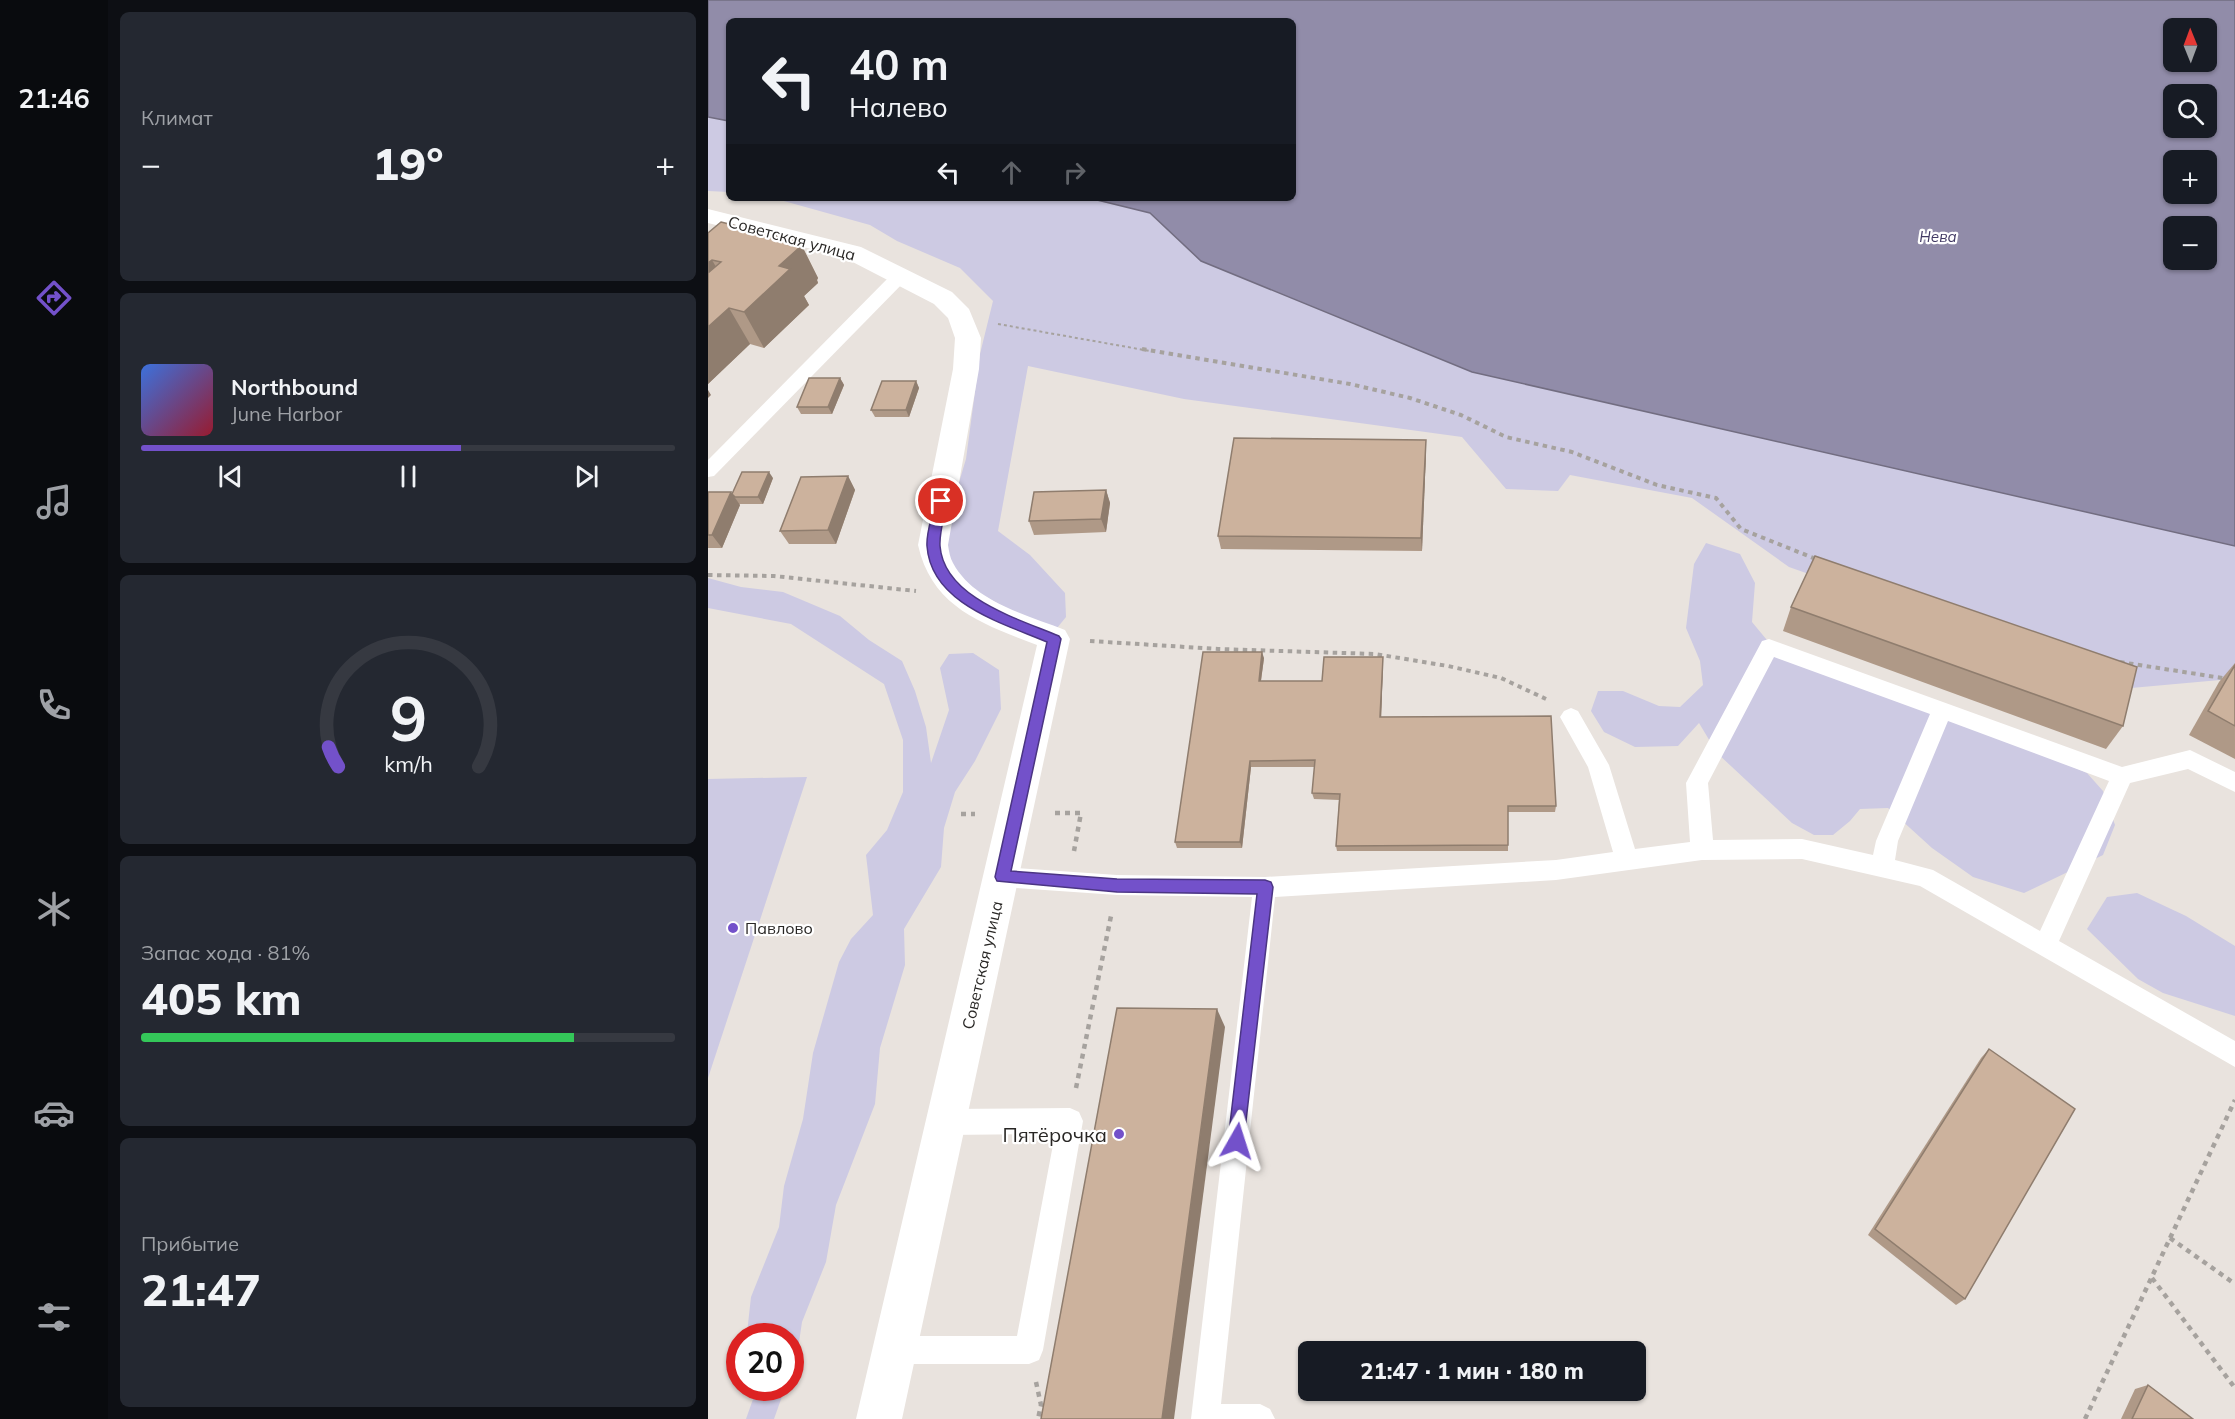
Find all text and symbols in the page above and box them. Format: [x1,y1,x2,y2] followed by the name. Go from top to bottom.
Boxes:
[2163,18,2217,72] north arrow
[2163,18,2217,270] map controls
[849,38,949,91] text: 40 m
[750,42,828,120] icon: left
[18,81,90,115] text: 21:46
[2163,84,2217,138] button: search
[849,90,948,124] text: Налево
[141,105,213,130] text: Климат
[372,135,444,191] text: 19°
[141,143,161,184] text: −
[655,143,675,184] text: +
[2163,150,2217,204] button: +
[932,156,965,189] icon: left
[995,156,1028,189] icon: ahead
[1058,156,1091,189] icon: right
[726,211,858,265] street label: Советская улица
[2163,216,2217,270] button: −
[1919,227,1957,246] water label: Нева
[33,277,75,319] icon: directions
[231,373,358,401] text: Northbound
[231,401,342,426] text: June Harbor
[214,460,247,493] icon: previous
[392,460,425,493] icon: pause
[570,460,603,493] icon: next
[915,475,966,526] pin
[33,481,75,523] icon: music
[924,484,957,517] icon: arrive
[389,678,427,757] text: 9
[33,684,75,726] icon: phone
[384,750,432,777] text: km/h
[33,888,75,930] icon: climate
[958,899,1006,1031] street label: Советская улица
[745,918,813,938] place label: Павлово
[726,921,740,935] marker: Павлово
[141,940,310,965] text: Запас хода · 81%
[141,970,302,1026] text: 405 km
[33,1092,75,1134] icon: car
[1205,1109,1269,1173] position arrow
[1003,1122,1107,1147] place label: Пятёрочка
[1112,1127,1126,1141] marker: Пятёрочка
[141,1231,239,1256] text: Прибытие
[141,1261,261,1317] text: 21:47
[33,1296,75,1338] icon: filters
[726,1323,804,1401] speed limit sign: 20
[1360,1357,1584,1385] text: 21:47 · 1 мин · 180 m

